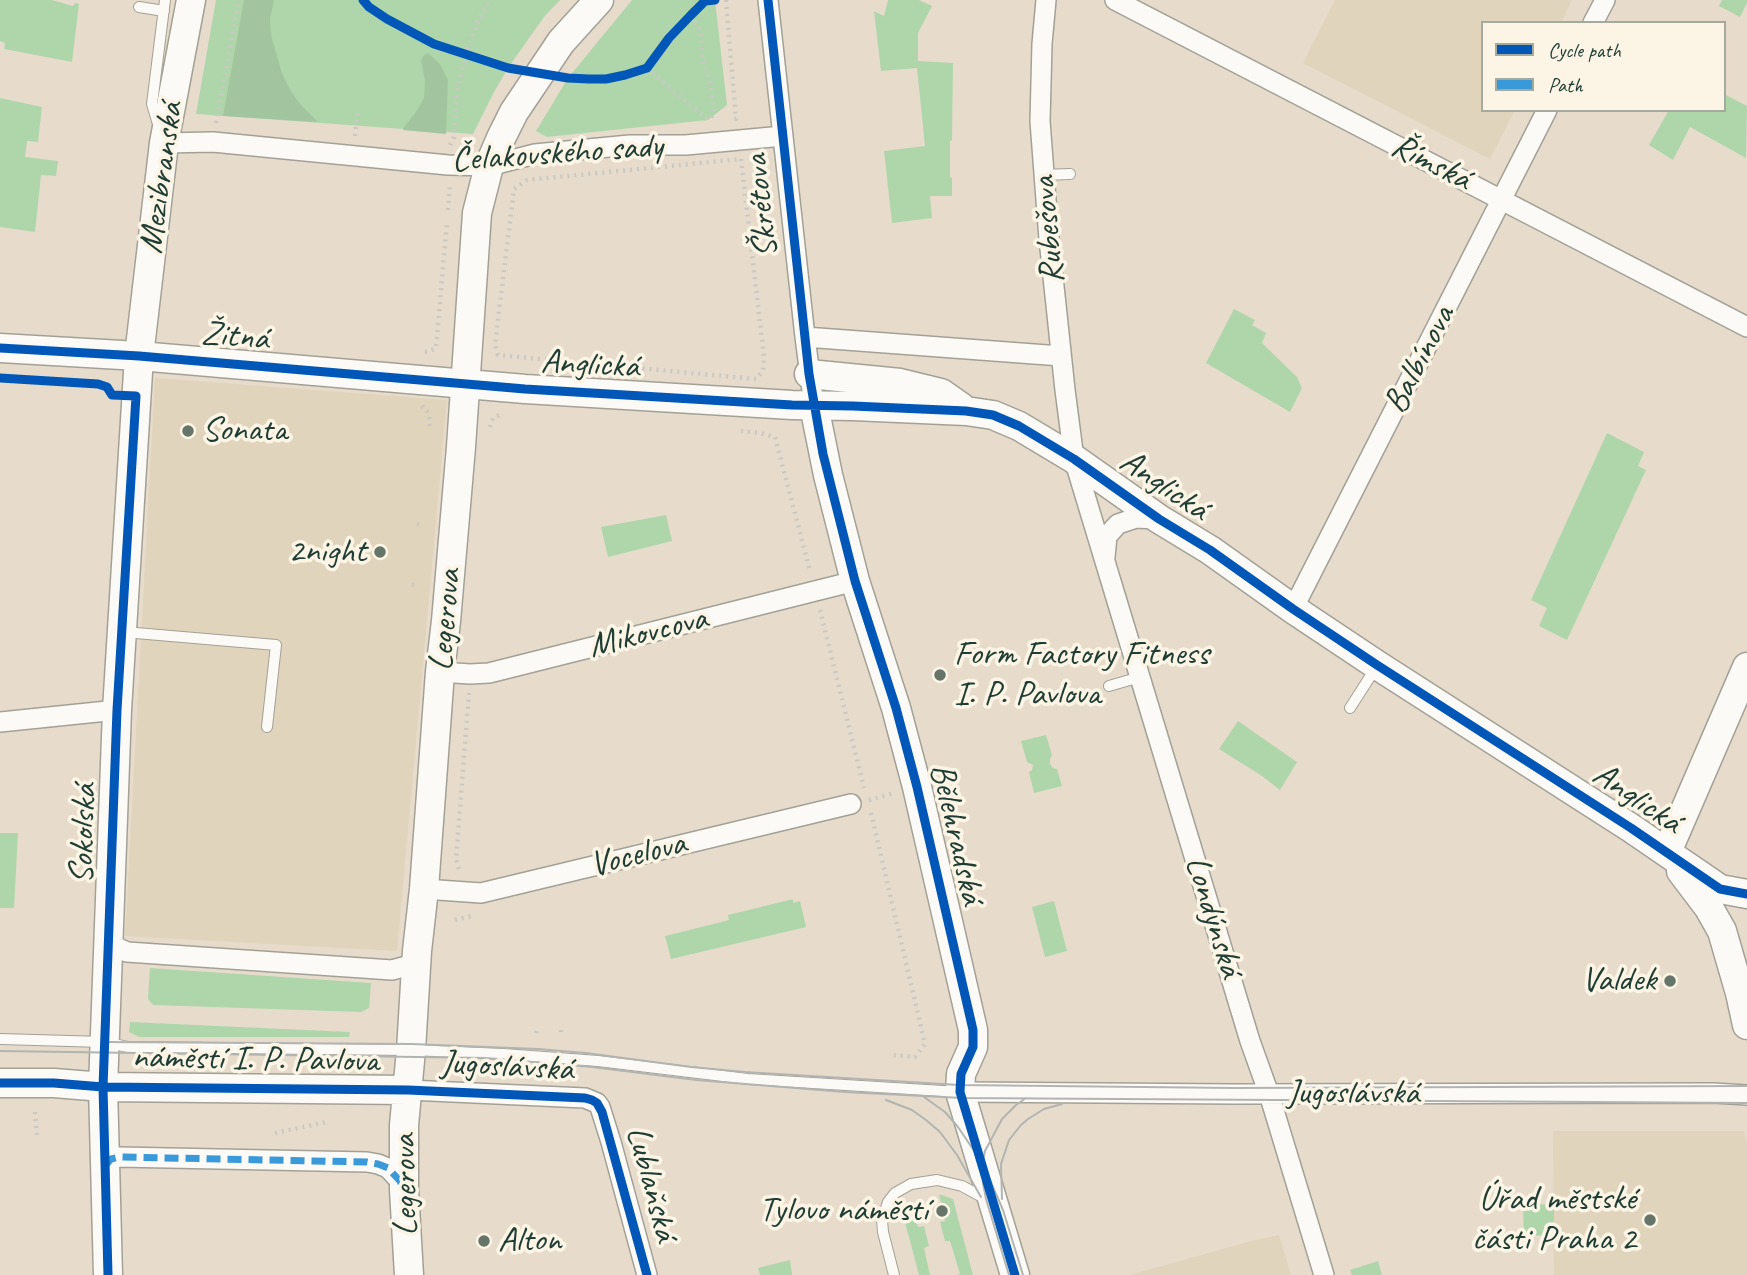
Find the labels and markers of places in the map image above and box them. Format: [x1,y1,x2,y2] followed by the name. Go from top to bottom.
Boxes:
[202,410,287,452] place label: Sonata
[180,423,196,439] marker: Sonata
[288,531,366,573] place label: 2night
[372,544,388,560] marker: 2night
[954,634,1209,716] place label: Form Factory Fitness I. P. Pavlova
[932,667,948,683] marker: Form Factory Fitness I. P. Pavlova
[1581,960,1656,1002] place label: Valdek
[1662,973,1678,989] marker: Valdek
[1472,1179,1636,1261] place label: Úřad městské části Praha 2
[759,1190,928,1232] place label: Tylovo náměstí
[934,1203,950,1219] marker: Tylovo náměstí
[1642,1212,1658,1228] marker: Úřad městské části Praha 2
[498,1220,561,1262] place label: Alton
[476,1233,492,1249] marker: Alton

